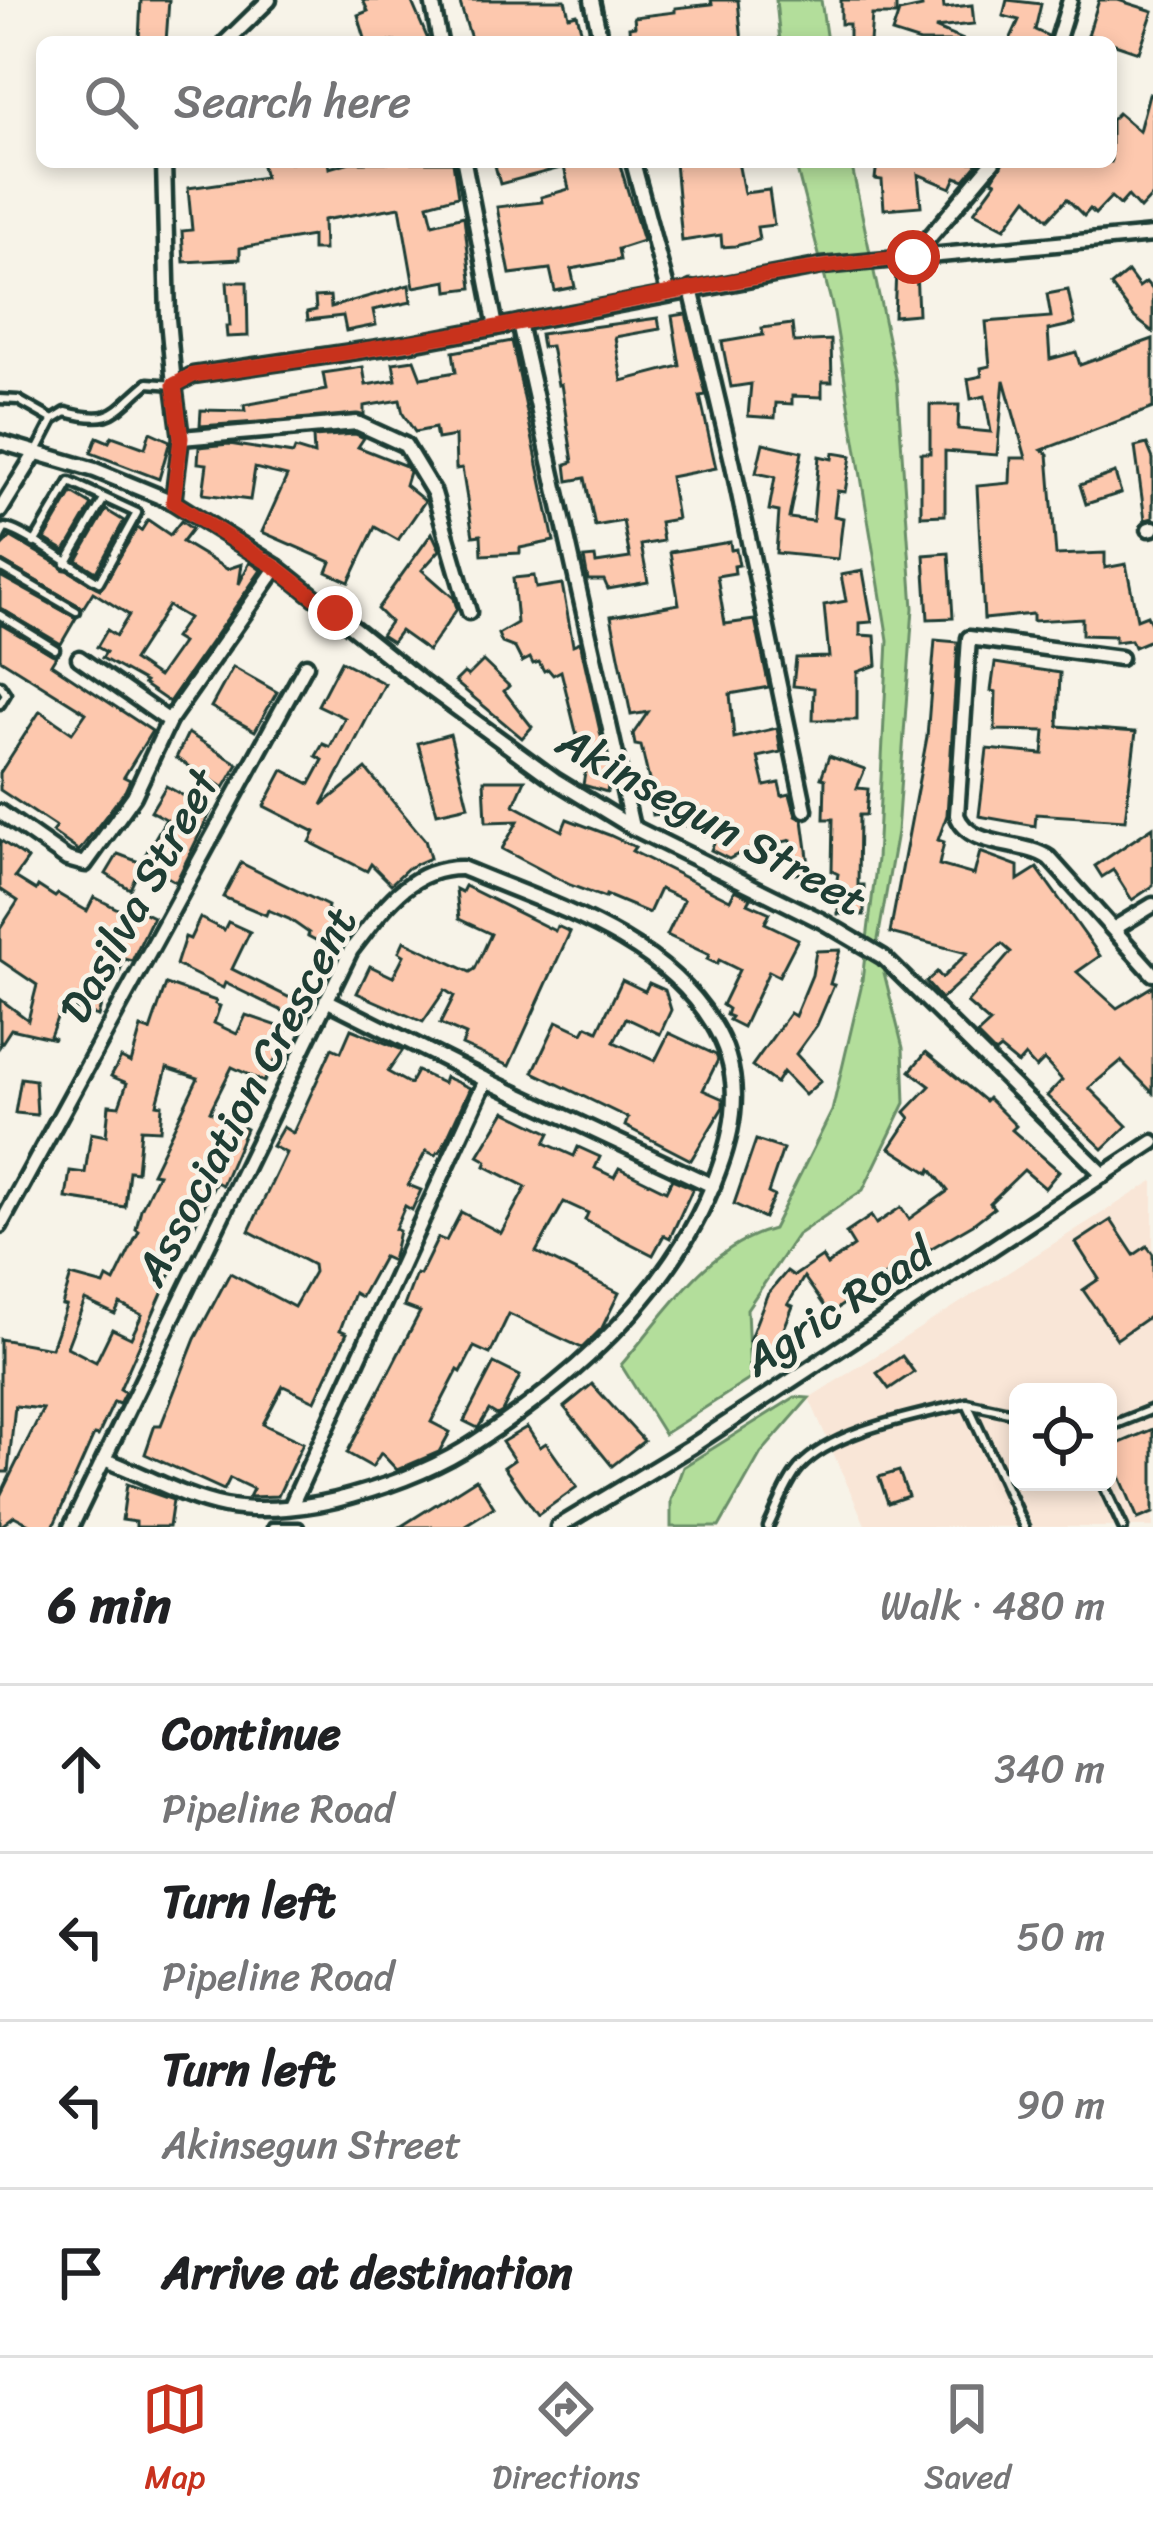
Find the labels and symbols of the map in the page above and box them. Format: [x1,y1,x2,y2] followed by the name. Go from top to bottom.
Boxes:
[886,230,940,284] route start
[308,586,362,640] route end
[541,702,882,940] street label: Akinsegun Street
[36,752,243,1038] street label: Dasilva Street
[111,891,380,1301] street label: Association Crescent
[726,1213,952,1399] street label: Agric Road

